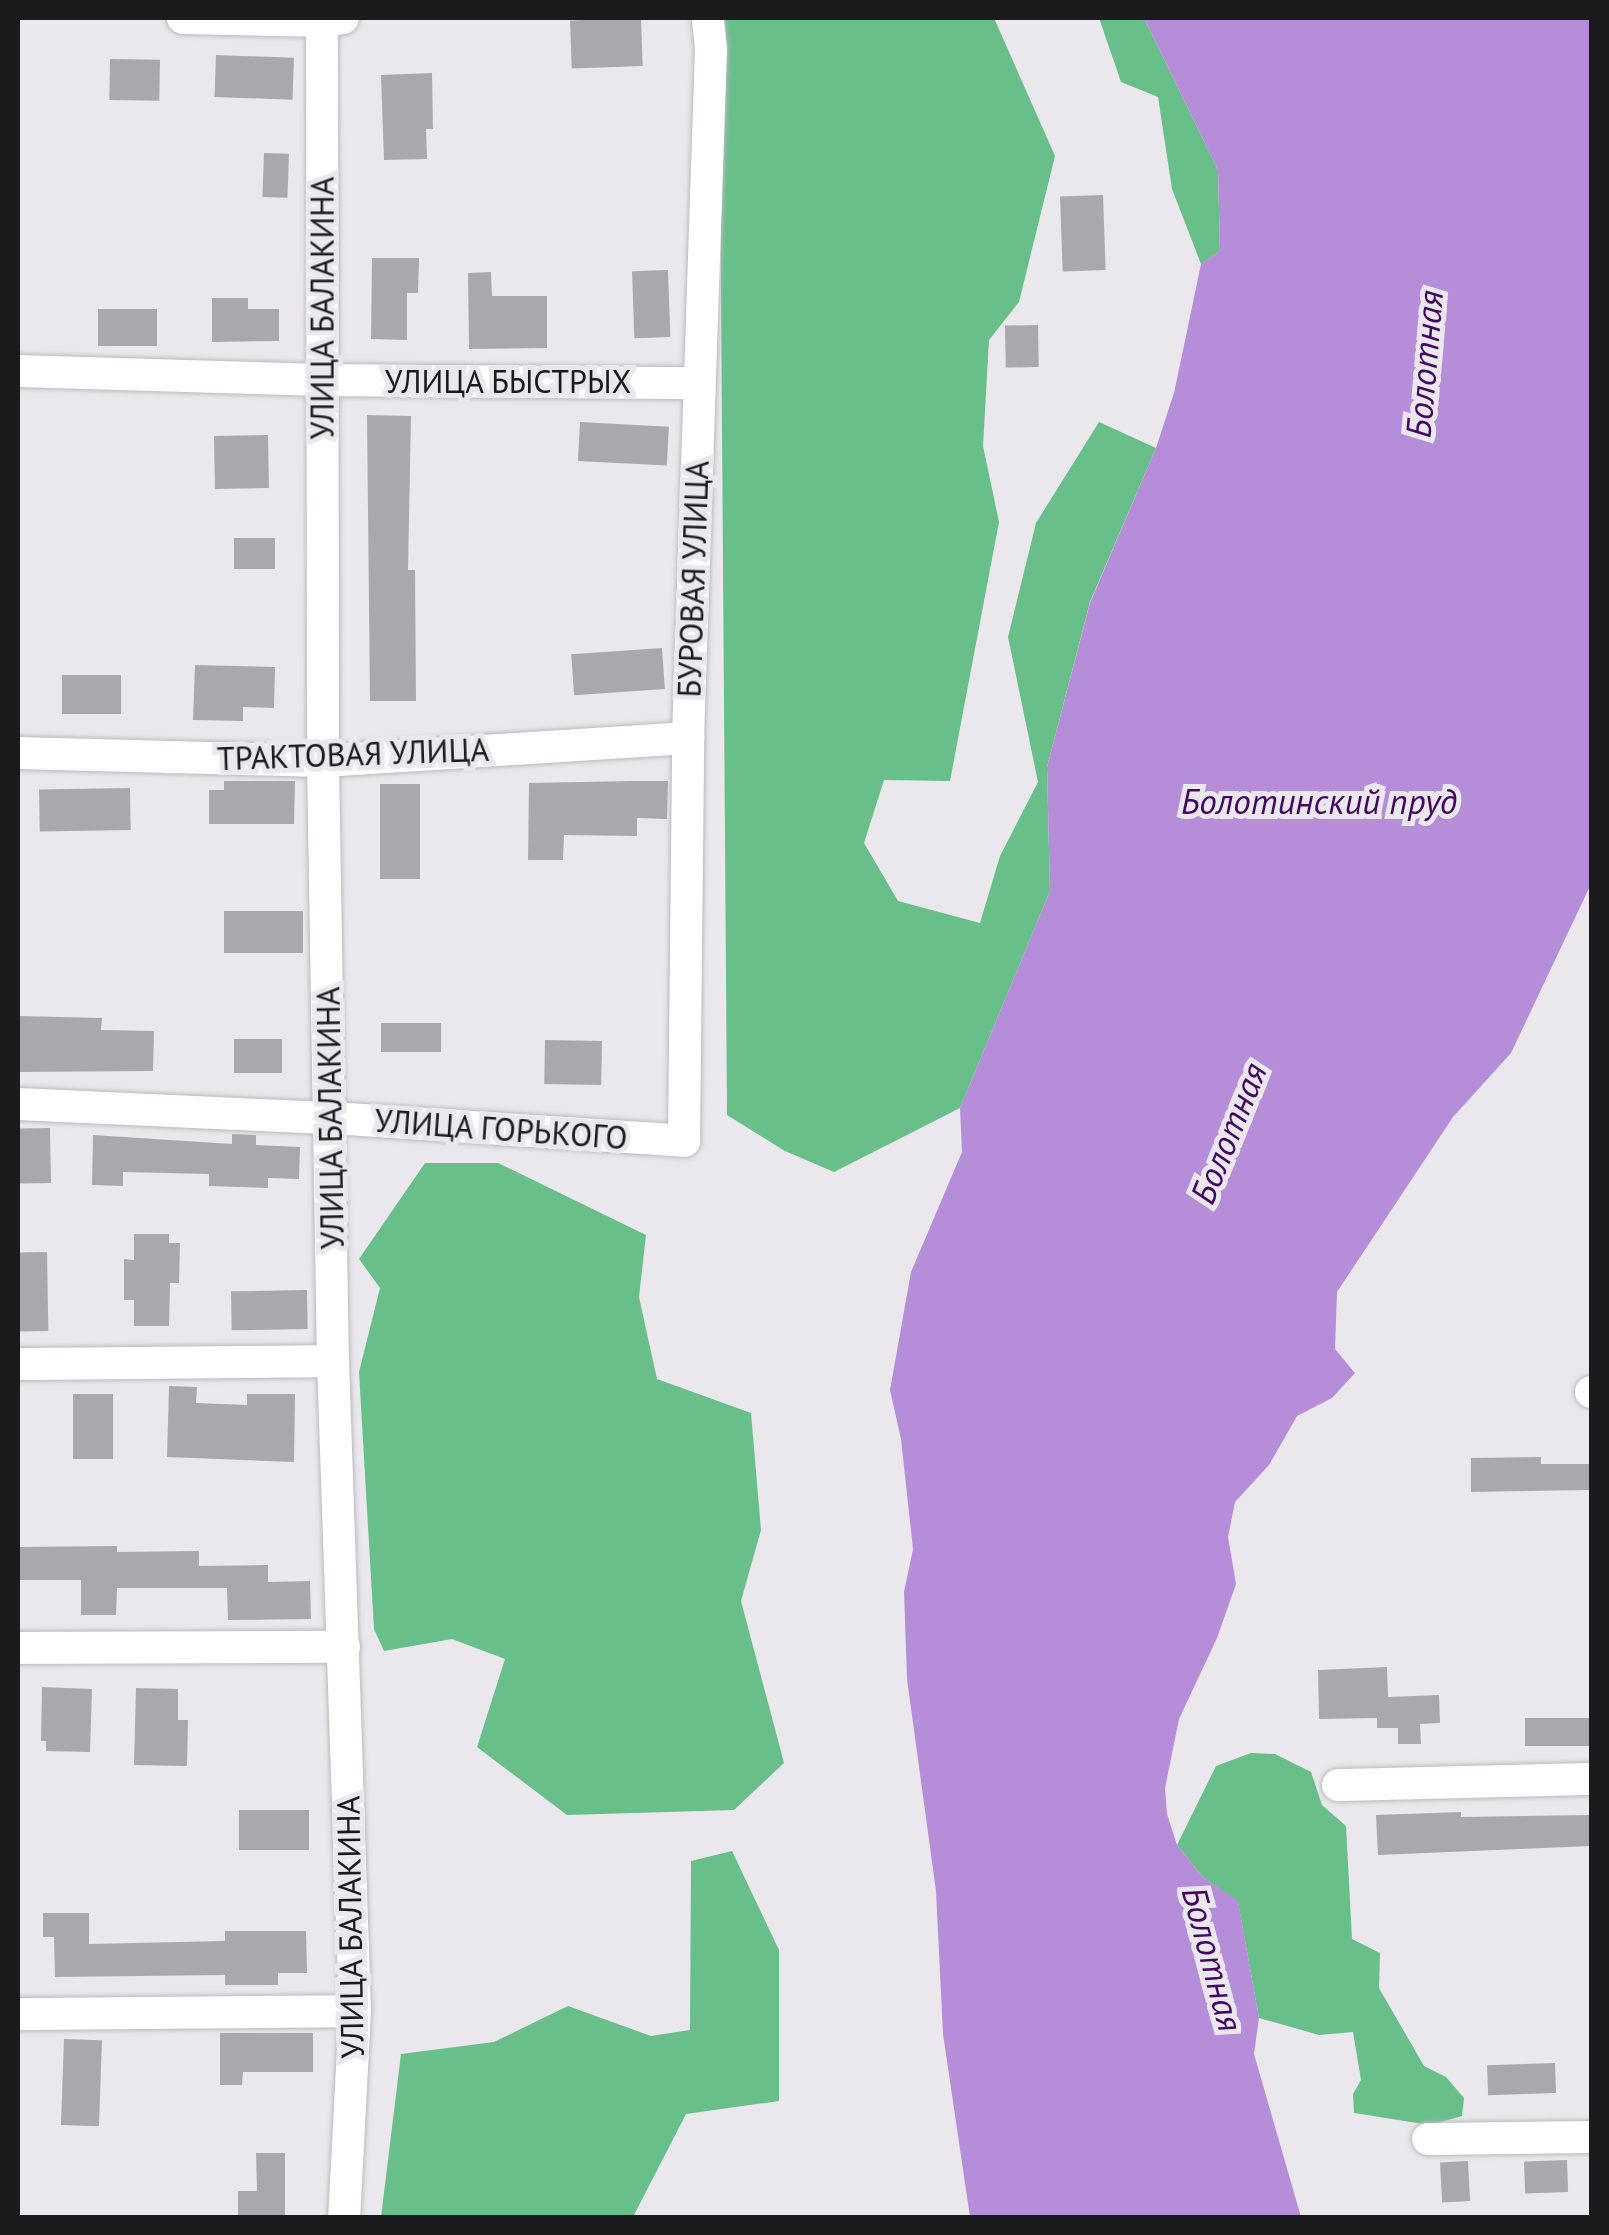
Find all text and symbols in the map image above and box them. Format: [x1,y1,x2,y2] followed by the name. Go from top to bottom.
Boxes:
[303,176,341,440] street label: УЛИЦА БАЛАКИНА
[1397,288,1451,440] water label: Болотная
[384,362,632,400] street label: УЛИЦА БЫСТРЫХ
[670,459,716,699] street label: БУРОВАЯ УЛИЦА
[216,730,490,778] street label: ТРАКТОВАЯ УЛИЦА
[1181,780,1457,822] water label: Болотинский пруд
[308,986,352,1250] street label: УЛИЦА БАЛАКИНА
[1181,1056,1275,1210] water label: Болотная
[373,1101,629,1157] street label: УЛИЦА ГОРЬКОГО
[328,1795,372,2059] street label: УЛИЦА БАЛАКИНА
[1174,1882,1252,2036] water label: Болотная

